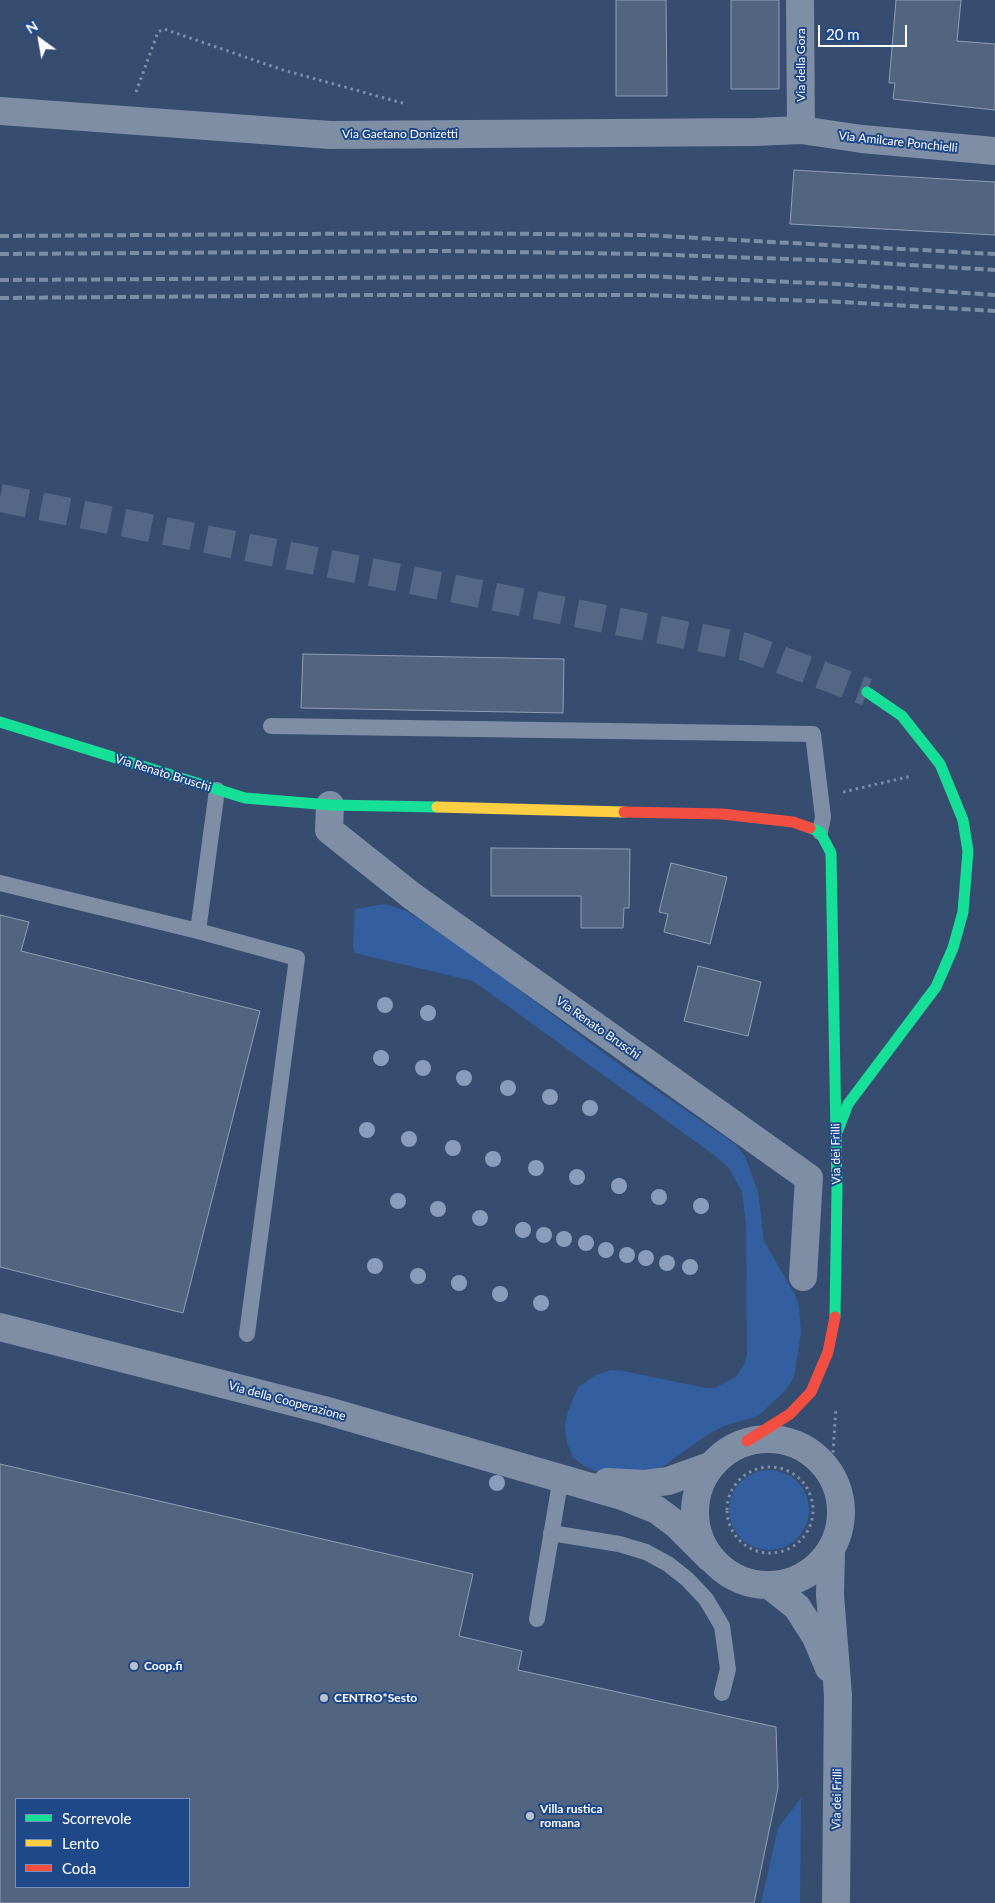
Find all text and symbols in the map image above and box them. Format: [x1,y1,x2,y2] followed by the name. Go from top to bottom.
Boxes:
[15,15,65,65] north arrow
[820,15,909,47] scale bar
[23,17,41,37] text: N
[826,25,860,43] text: 20 m
[794,28,808,102] street label: Via della Gora
[342,127,458,141] street label: Via Gaetano Donizetti
[838,129,958,155] street label: Via Amilcare Ponchielli
[113,752,213,794] street label: Via Renato Bruschi
[553,994,643,1062] street label: Via Renato Bruschi
[828,1123,844,1185] street label: Via dei Frilli
[227,1378,347,1424] street label: Via della Cooperazione
[144,1659,182,1673] place label: Coop.fi
[128,1660,140,1672] marker: Coop.fi
[334,1691,417,1705] place label: CENTRO*Sesto
[318,1692,330,1704] marker: CENTRO*Sesto
[829,1768,845,1830] street label: Via dei Frilli
[15,1798,190,1888] legend
[540,1802,602,1830] place label: Villa rustica romana
[62,1809,132,1827] text: Scorrevole
[524,1810,536,1822] marker: Villa rustica romana
[62,1834,99,1852] text: Lento
[62,1859,96,1877] text: Coda

